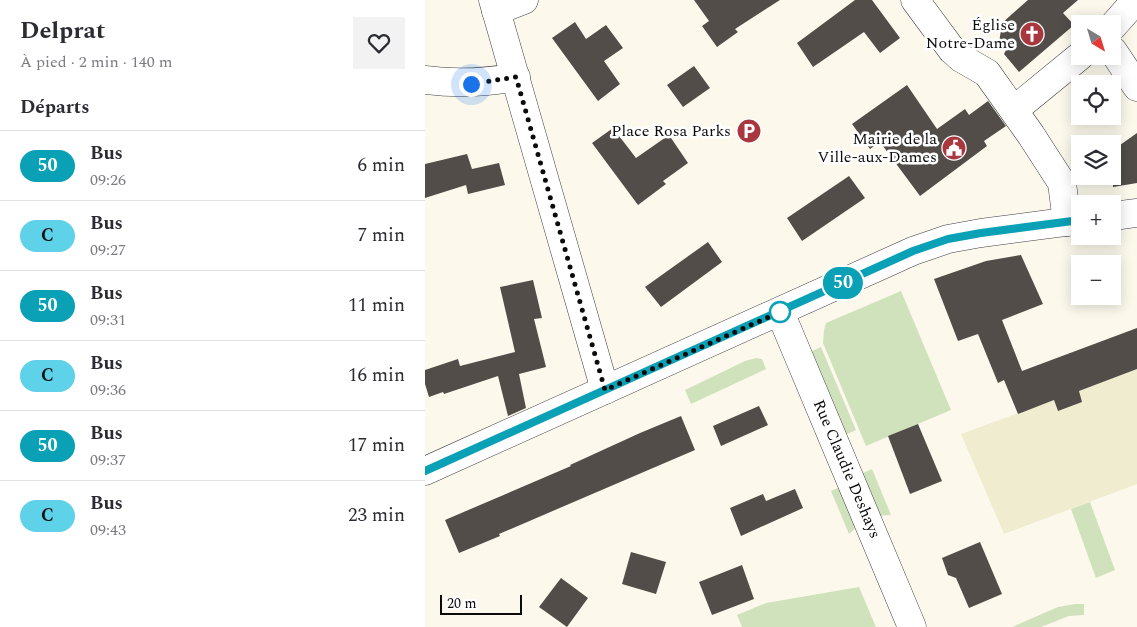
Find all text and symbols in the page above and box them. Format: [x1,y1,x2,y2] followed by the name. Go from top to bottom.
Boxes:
[20,13,105,49] text: Delprat
[926,13,1015,55] place label: Église Notre-Dame
[1071,15,1121,65] north arrow
[1071,15,1121,305] map controls
[353,17,405,69] button: heart
[1019,21,1045,47] church icon: Église Notre-Dame
[20,50,173,74] text: À pied · 2 min · 140 m
[459,72,484,97] your location
[1071,75,1121,125] button: locate
[20,93,90,122] text: Départs
[736,118,762,144] parking icon: Place Rosa Parks
[611,119,731,143] place label: Place Rosa Parks
[818,127,937,169] place label: Mairie de la Ville-aux-Dames
[941,135,967,161] public building icon: Mairie de la Ville-aux-Dames
[1071,135,1121,185] button: layers
[90,139,123,168] text: Bus
[357,151,405,180] text: 6 min
[37,152,58,179] text: 50
[90,168,126,192] text: 09:26
[1071,195,1121,245] button: +
[90,209,123,238] text: Bus
[357,221,405,250] text: 7 min
[41,222,54,249] text: C
[90,238,126,262] text: 09:27
[1071,255,1121,305] button: −
[821,267,865,299] line badge: 50
[833,269,853,296] text: 50
[90,279,123,308] text: Bus
[348,291,405,320] text: 11 min
[37,292,58,319] text: 50
[769,301,791,323] unlabelled marker
[90,308,126,332] text: 09:31
[90,349,123,378] text: Bus
[348,361,405,390] text: 16 min
[41,362,54,389] text: C
[90,378,126,402] text: 09:36
[807,396,887,542] street label: Rue Claudie Deshays
[90,419,123,448] text: Bus
[348,431,405,460] text: 17 min
[37,432,58,459] text: 50
[90,448,126,472] text: 09:37
[90,489,123,518] text: Bus
[348,501,405,530] text: 23 min
[41,502,54,529] text: C
[90,518,126,542] text: 09:43
[440,592,523,615] scale bar
[447,593,477,614] text: 20 m

